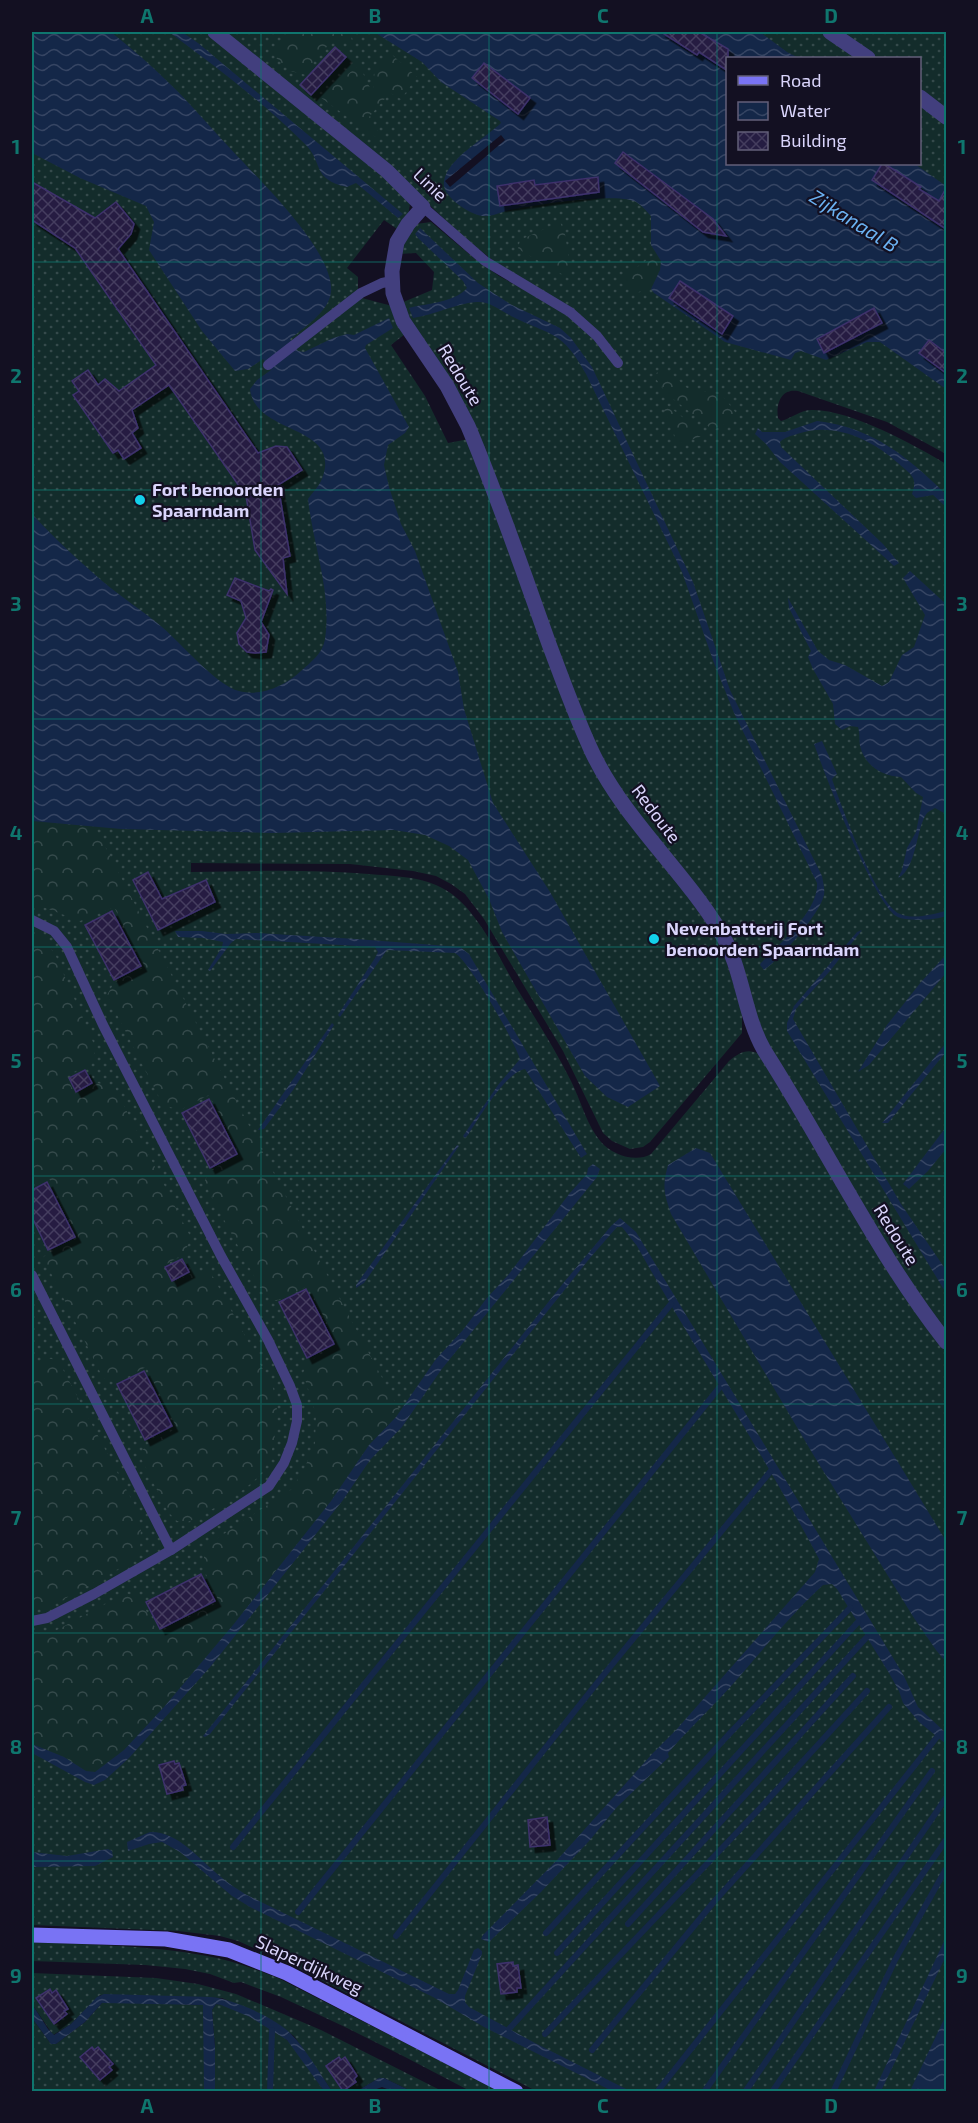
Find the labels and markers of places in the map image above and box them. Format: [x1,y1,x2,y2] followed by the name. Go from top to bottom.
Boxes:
[152,478,284,521] place label: Fort benoorden Spaarndam
[133,493,147,507] marker: Fort benoorden Spaarndam
[666,917,859,960] place label: Nevenbatterij Fort benoorden Spaarndam
[647,932,661,946] marker: Nevenbatterij Fort benoorden Spaarndam

